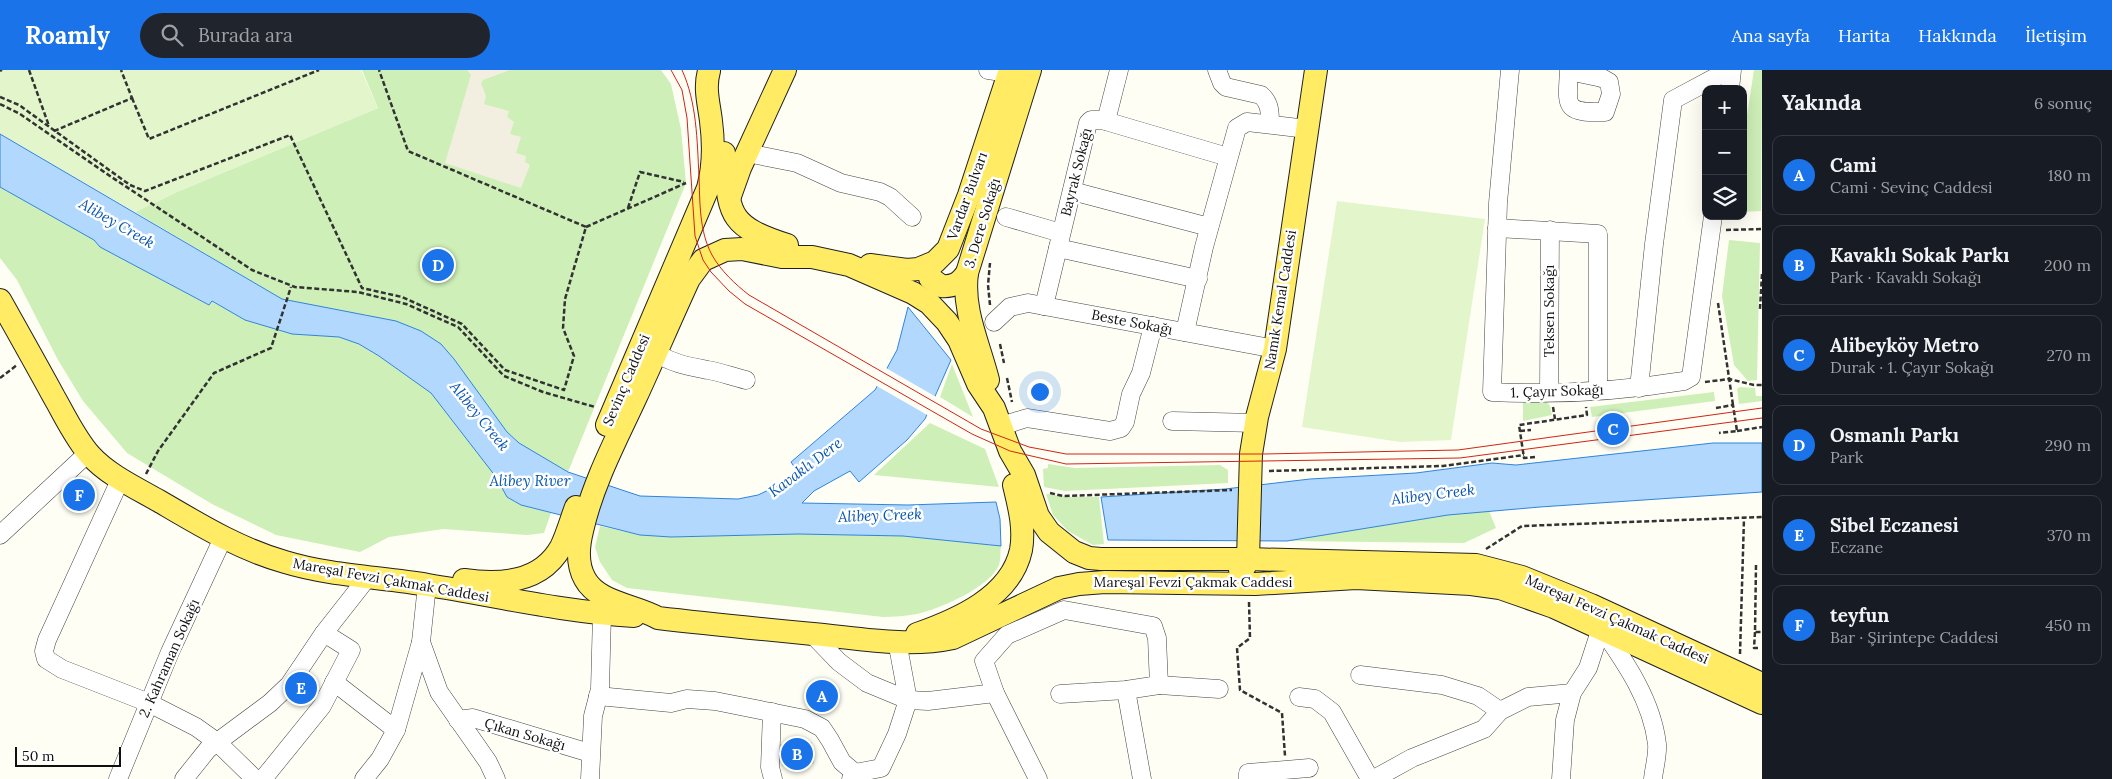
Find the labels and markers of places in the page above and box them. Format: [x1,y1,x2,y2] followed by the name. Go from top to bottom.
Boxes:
[422,246,454,284] pin: D
[1597,410,1629,448] pin: C
[63,476,95,514] pin: F
[285,669,317,707] pin: E
[806,677,838,715] pin: A
[781,735,813,773] pin: B

